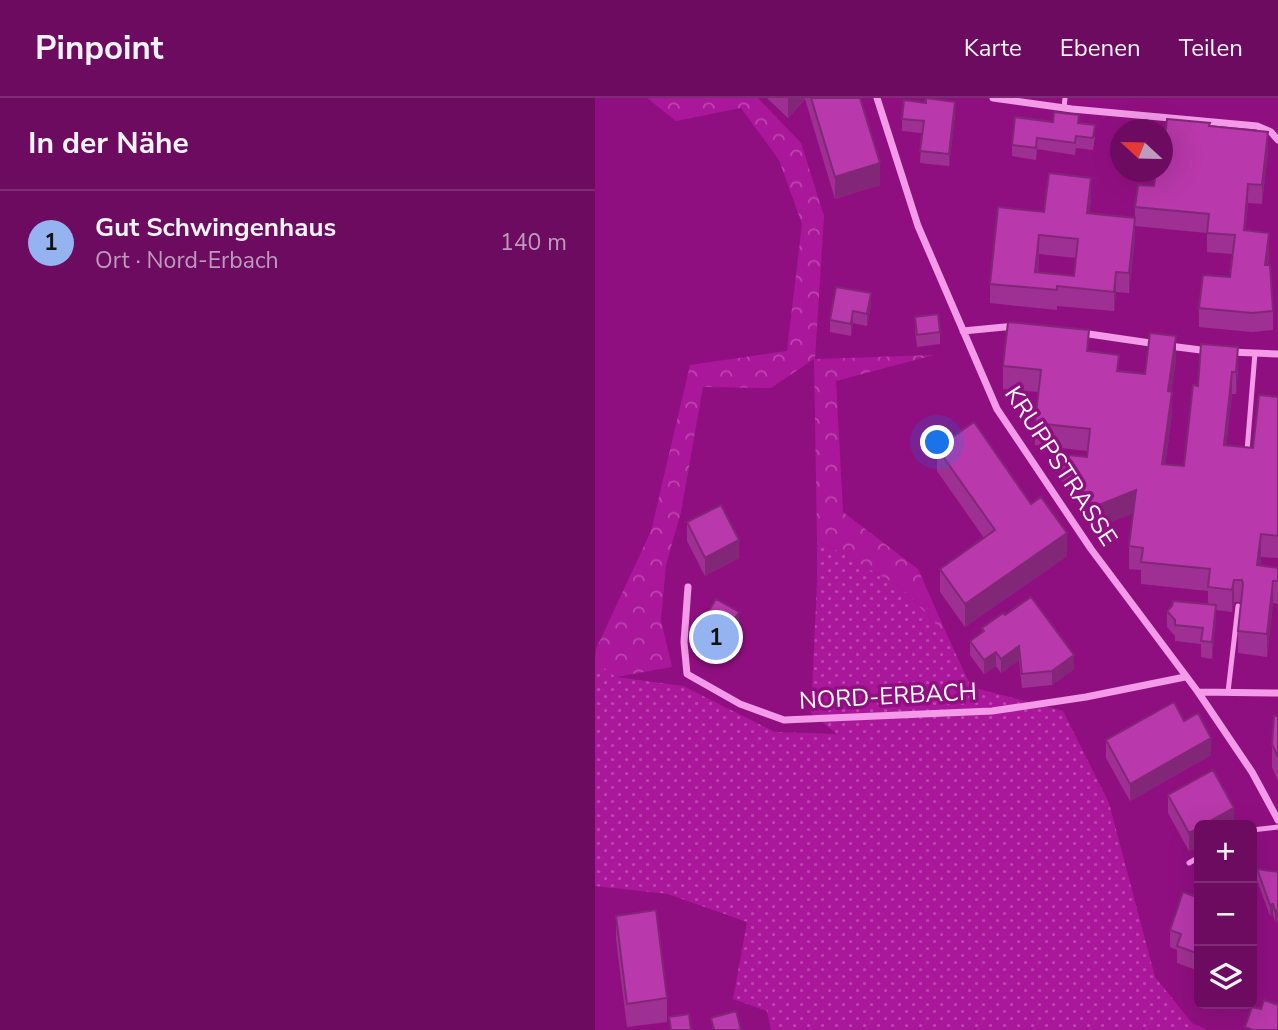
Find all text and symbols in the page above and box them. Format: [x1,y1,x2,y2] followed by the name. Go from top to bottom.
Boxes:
[35,26,163,71] text: Pinpoint
[964,32,1022,64] text: Karte
[1060,32,1141,64] text: Ebenen
[1179,32,1243,64] text: Teilen
[1110,119,1173,182] north arrow
[28,123,189,164] text: In der Nähe
[95,210,336,245] text: Gut Schwingenhaus
[44,227,58,258] text: 1
[500,227,567,258] text: 140 m
[95,245,279,276] text: Ort · Nord-Erbach
[997,380,1125,552] street label: KRUPPSTRASSE
[920,425,954,459] your location
[693,611,739,663] pin: 1
[798,675,978,717] street label: NORD-ERBACH
[1194,820,1257,1009] map controls
[1194,820,1257,883] button: +
[1194,883,1257,946] button: −
[1194,946,1257,1009] button: layers

